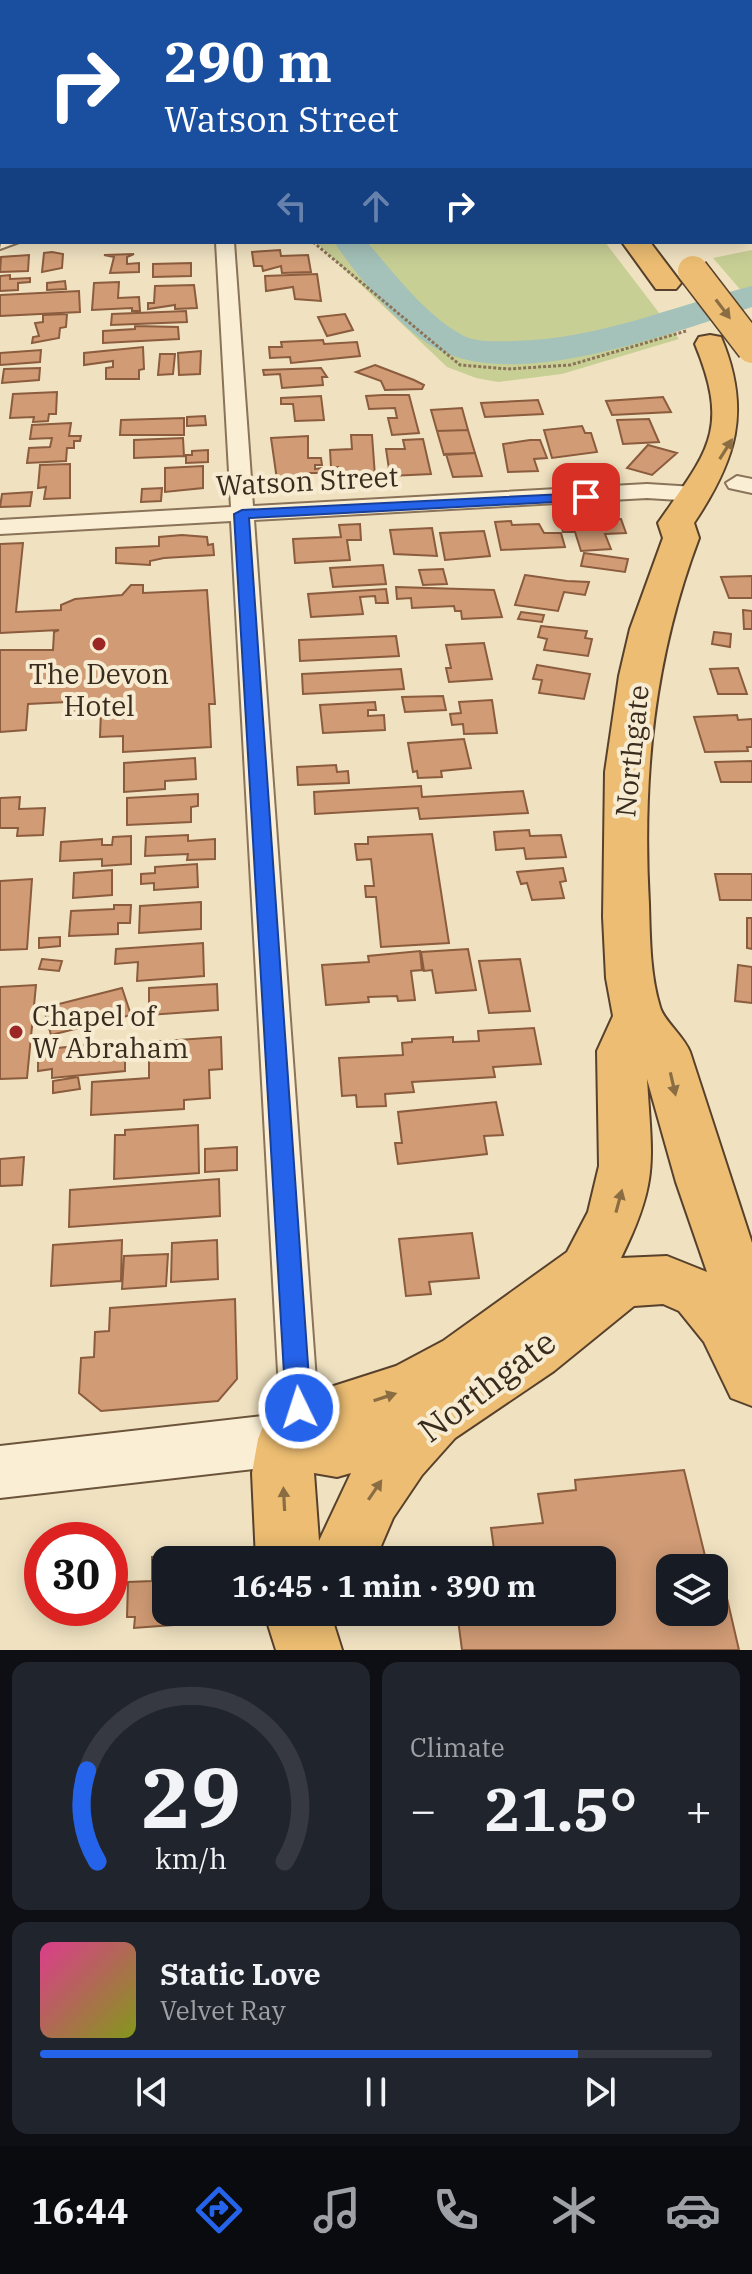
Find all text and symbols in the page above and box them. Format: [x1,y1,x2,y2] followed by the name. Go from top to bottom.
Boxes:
[164,25,332,97] text: 290 m
[32,32,136,136] icon: right
[164,95,399,142] text: Watson Street
[270,184,314,228] icon: left
[354,184,398,228] icon: ahead
[438,184,482,228] icon: right
[714,299,730,320] one-way arrow
[719,438,734,459] one-way arrow
[215,457,399,504] street label: Watson Street
[552,463,620,531] pin
[564,475,608,519] icon: arrive
[90,635,108,653] marker: The Devon Hotel
[29,655,169,724] place label: The Devon Hotel
[606,683,657,819] street label: Northgate
[32,997,189,1066] place label: Chapel of W Abraham
[7,1023,25,1041] marker: Chapel of W Abraham
[667,1071,679,1096] one-way arrow
[614,1188,626,1213] one-way arrow
[409,1319,564,1451] street label: Northgate
[257,1366,341,1450] position arrow
[373,1390,397,1403] one-way arrow
[368,1479,383,1500] one-way arrow
[278,1486,291,1511] one-way arrow
[24,1522,128,1626] speed limit sign: 30
[656,1554,728,1626] map controls
[656,1554,728,1626] button: layers
[232,1566,536,1605] text: 16:45 · 1 min · 390 m
[410,1730,505,1764] text: Climate
[141,1743,241,1851] text: 29
[484,1769,638,1848] text: 21.5°
[410,1781,436,1838] text: −
[686,1781,712,1838] text: +
[155,1840,227,1877] text: km/h
[160,1954,321,1993] text: Static Love
[160,1993,286,2027] text: Velvet Ray
[130,2070,174,2114] icon: previous
[354,2070,398,2114] icon: pause
[578,2070,622,2114] icon: next
[191,2182,247,2238] icon: directions
[309,2182,365,2238] icon: music
[428,2182,484,2238] icon: phone
[546,2182,602,2238] icon: climate
[665,2182,721,2238] icon: car
[31,2187,129,2234] text: 16:44

